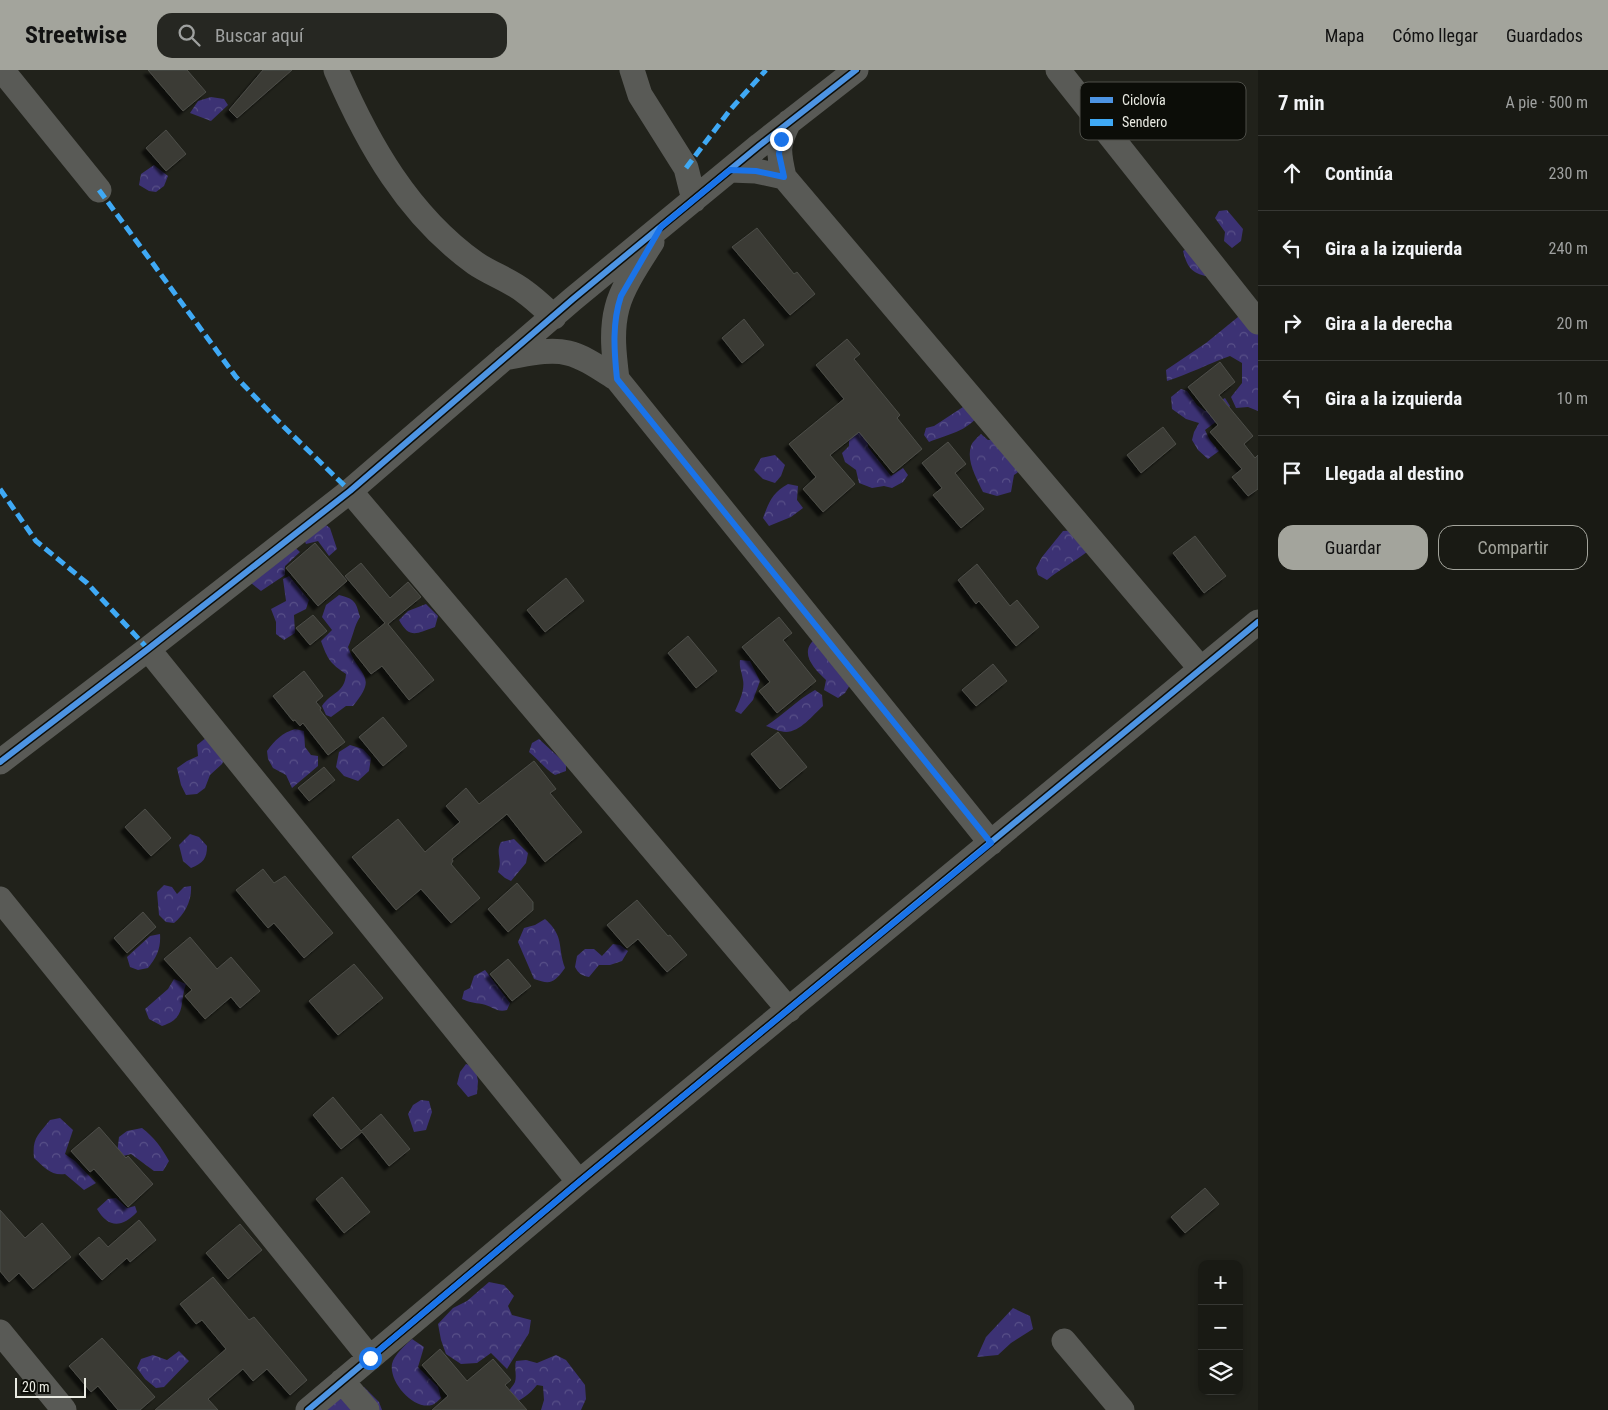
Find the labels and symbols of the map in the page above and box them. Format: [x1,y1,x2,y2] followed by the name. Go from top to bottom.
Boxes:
[1080,82,1246,140] legend
[1122,92,1166,108] text: Ciclovía
[1122,114,1167,130] text: Sendero
[770,128,793,151] route end
[359,1347,382,1370] route start
[15,1375,86,1398] scale bar

